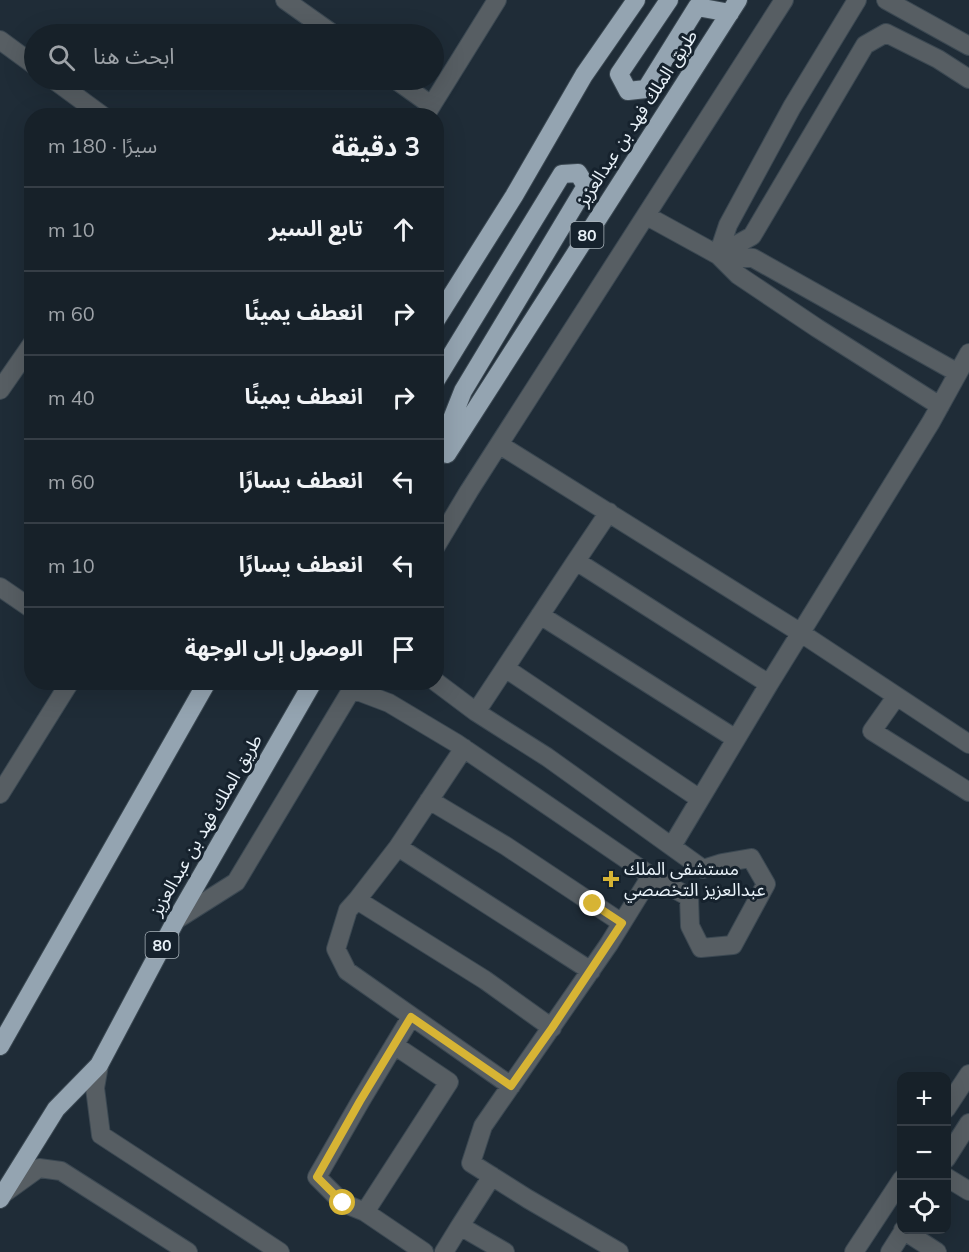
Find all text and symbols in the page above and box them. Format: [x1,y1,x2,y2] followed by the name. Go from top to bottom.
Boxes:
[24,24,444,90] search box
[570,25,702,211] street label: طريق الملك فهد بن عبدالعزيز
[45,41,78,74] icon: search
[93,42,175,70] text: ابحث هنا
[332,130,420,163] text: 3 دقيقة
[48,133,157,158] text: سيرًا · 180 m
[387,213,420,246] icon: ahead
[269,214,363,242] text: تابع السير
[48,217,95,242] text: 10 m
[570,222,604,248] road number: 80
[387,297,420,330] icon: right
[244,298,363,326] text: انعطف يمينًا
[48,301,95,326] text: 60 m
[387,381,420,414] icon: right
[244,382,363,410] text: انعطف يمينًا
[48,385,95,410] text: 40 m
[387,465,420,498] icon: left
[239,466,363,494] text: انعطف يسارًا
[48,469,95,494] text: 60 m
[387,549,420,582] icon: left
[239,550,363,578] text: انعطف يسارًا
[48,553,95,578] text: 10 m
[387,633,420,666] icon: arrive
[185,634,363,662] text: الوصول إلى الوجهة
[144,730,267,920] street label: طريق الملك فهد بن عبدالعزيز
[624,857,766,903] place label: مستشفى الملك عبدالعزيز التخصصي
[602,870,620,888] marker: مستشفى الملك عبدالعزيز التخصصي
[579,890,605,916] route end
[146,932,178,958] road number: 80
[897,1072,951,1234] map controls
[897,1072,951,1126] button: +
[897,1126,951,1180] button: −
[897,1180,951,1234] button: locate
[329,1189,355,1215] route start

